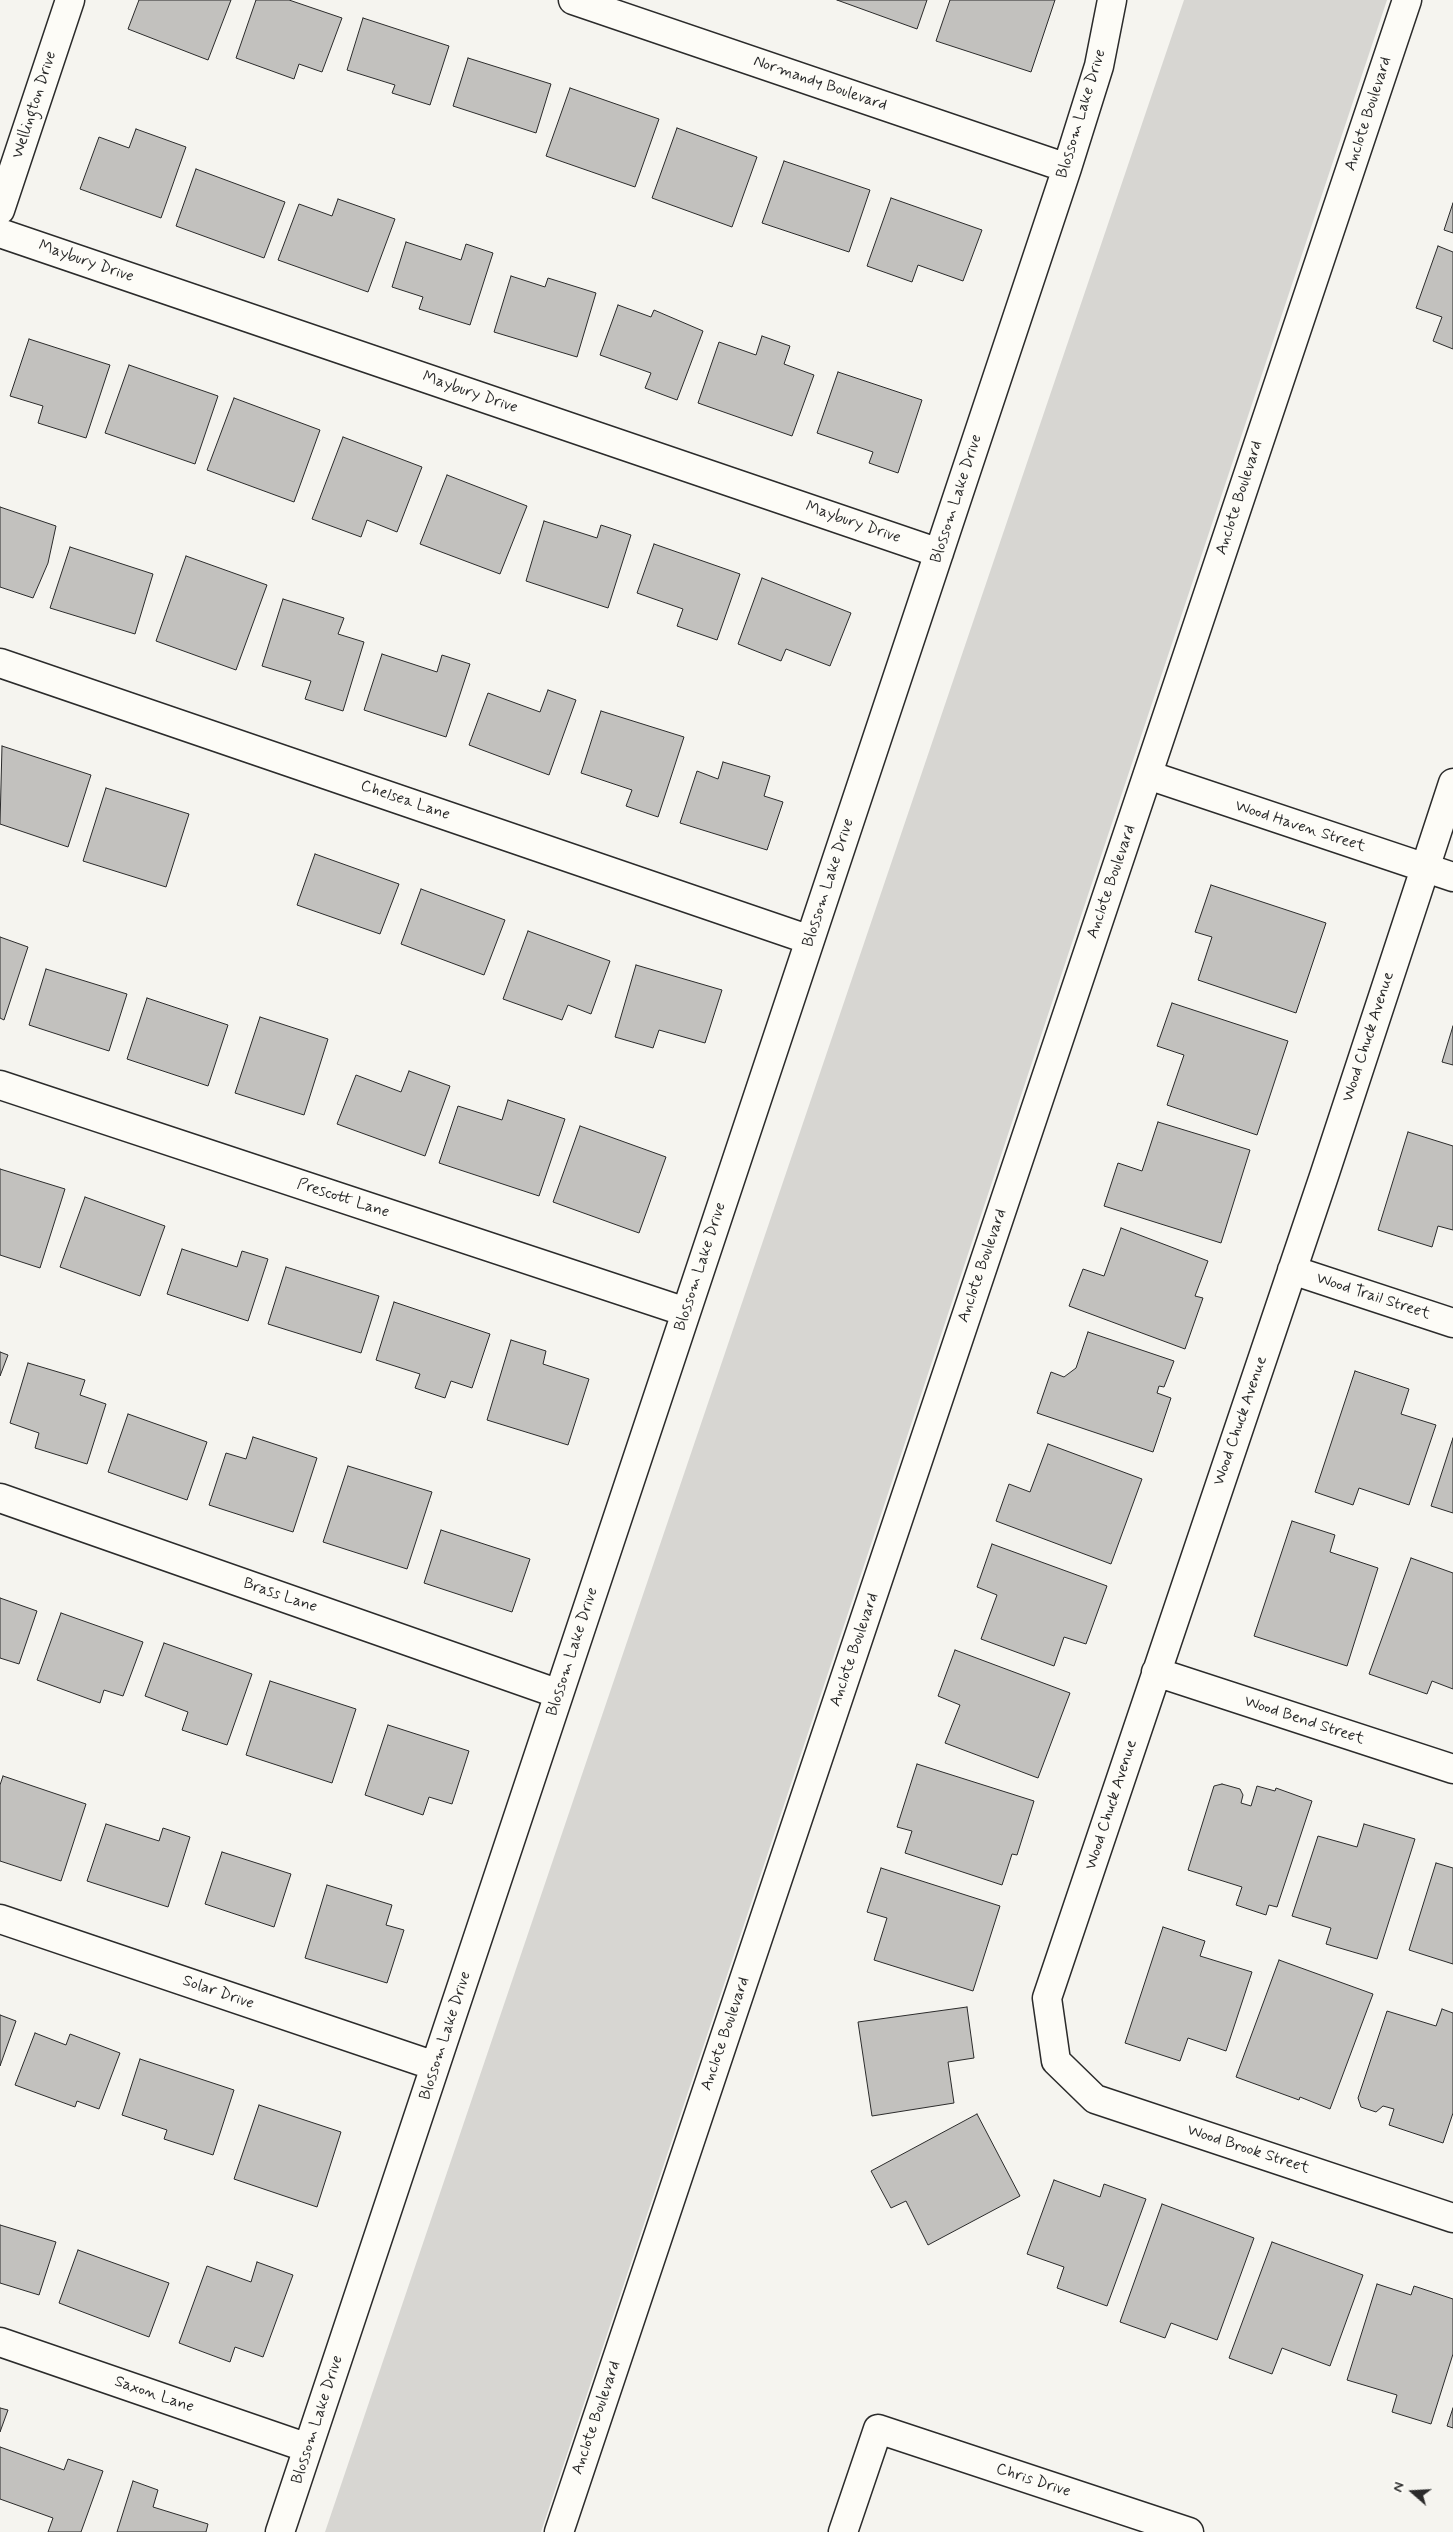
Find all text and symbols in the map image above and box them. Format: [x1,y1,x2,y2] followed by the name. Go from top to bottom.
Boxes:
[1053,47,1111,181] street label: Blossom Lake Drive
[9,49,61,161] street label: Wellington Drive
[751,52,889,116] street label: Normandy Boulevard
[1341,54,1397,174] street label: Anclote Boulevard
[36,237,136,287] street label: Maybury Drive
[420,368,520,418] street label: Maybury Drive
[927,432,987,566] street label: Blossom Lake Drive
[1212,438,1268,558] street label: Anclote Boulevard
[803,498,903,548] street label: Maybury Drive
[358,777,452,825] street label: Chelsea Lane
[1232,797,1368,857] street label: Wood Haven Street
[799,816,859,950] street label: Blossom Lake Drive
[1084,823,1140,941] street label: Anclote Boulevard
[1339,970,1399,1104] street label: Wood Chuck Avenue
[294,1175,392,1223] street label: Prescott Lane
[671,1200,731,1334] street label: Blossom Lake Drive
[955,1207,1011,1325] street label: Anclote Boulevard
[1314,1270,1432,1324] street label: Wood Trail Street
[1210,1354,1272,1488] street label: Wood Chuck Avenue
[240,1574,320,1618] street label: Brass Lane
[543,1585,603,1719] street label: Blossom Lake Drive
[827,1591,883,1709] street label: Anclote Boulevard
[1241,1693,1367,1749] street label: Wood Bend Street
[1082,1738,1142,1872] street label: Wood Chuck Avenue
[416,1969,476,2103] street label: Blossom Lake Drive
[180,1972,256,2014] street label: Solar Drive
[698,1975,754,2093] street label: Anclote Boulevard
[1184,2121,1312,2179] street label: Wood Brook Street
[288,2353,348,2487] street label: Blossom Lake Drive
[569,2359,625,2477] street label: Anclote Boulevard
[112,2372,196,2418] street label: Saxon Lane
[993,2460,1073,2502] street label: Chris Drive
[1388,2467,1438,2517] north arrow
[1389,2480,1409,2494] text: N

